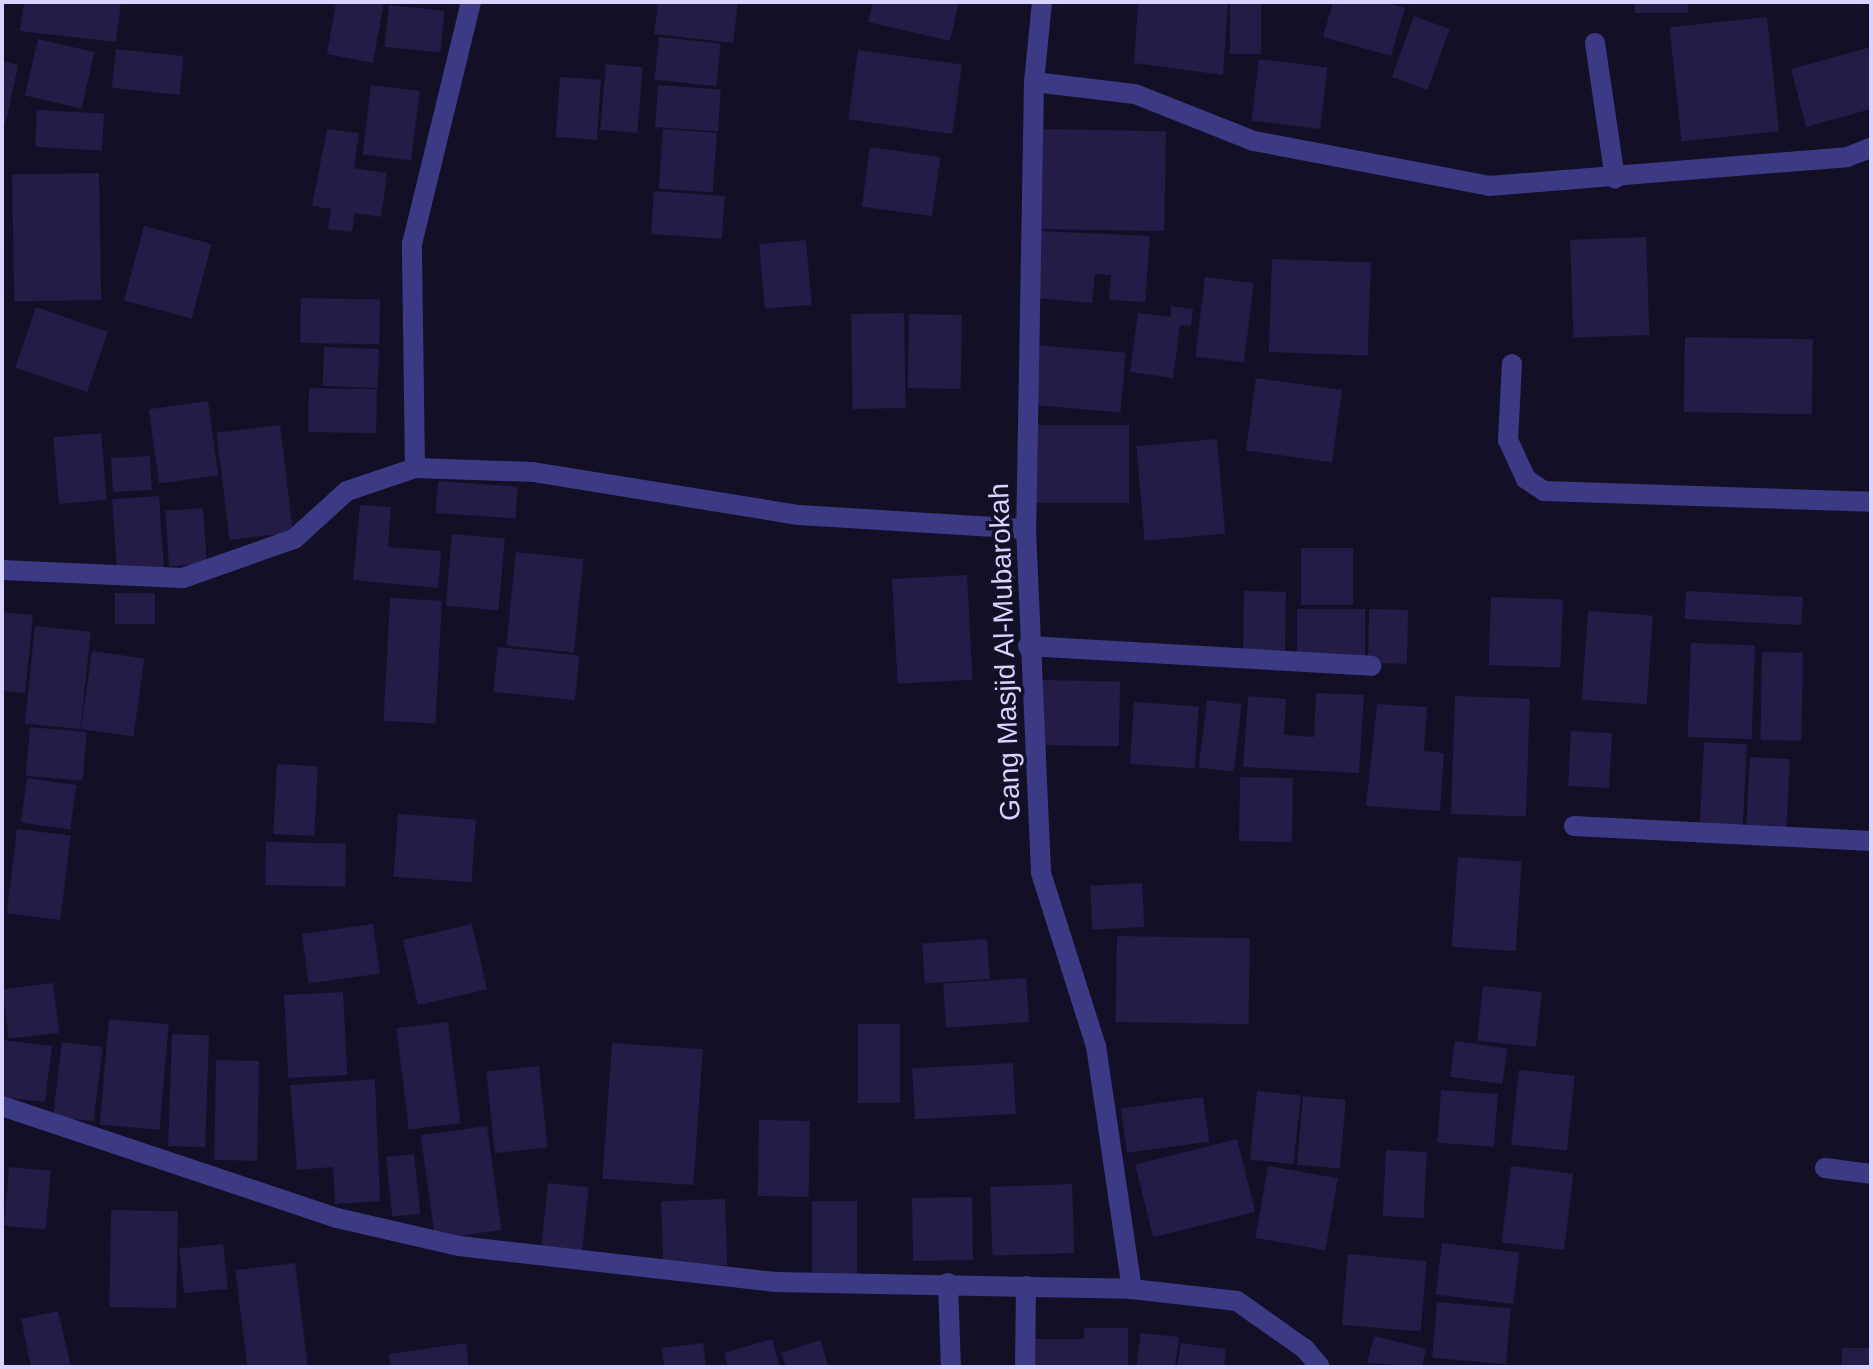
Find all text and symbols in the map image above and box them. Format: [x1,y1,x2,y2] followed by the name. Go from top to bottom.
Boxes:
[982,482,1028,822] street label: Gang Masjid Al-Mubarokah

